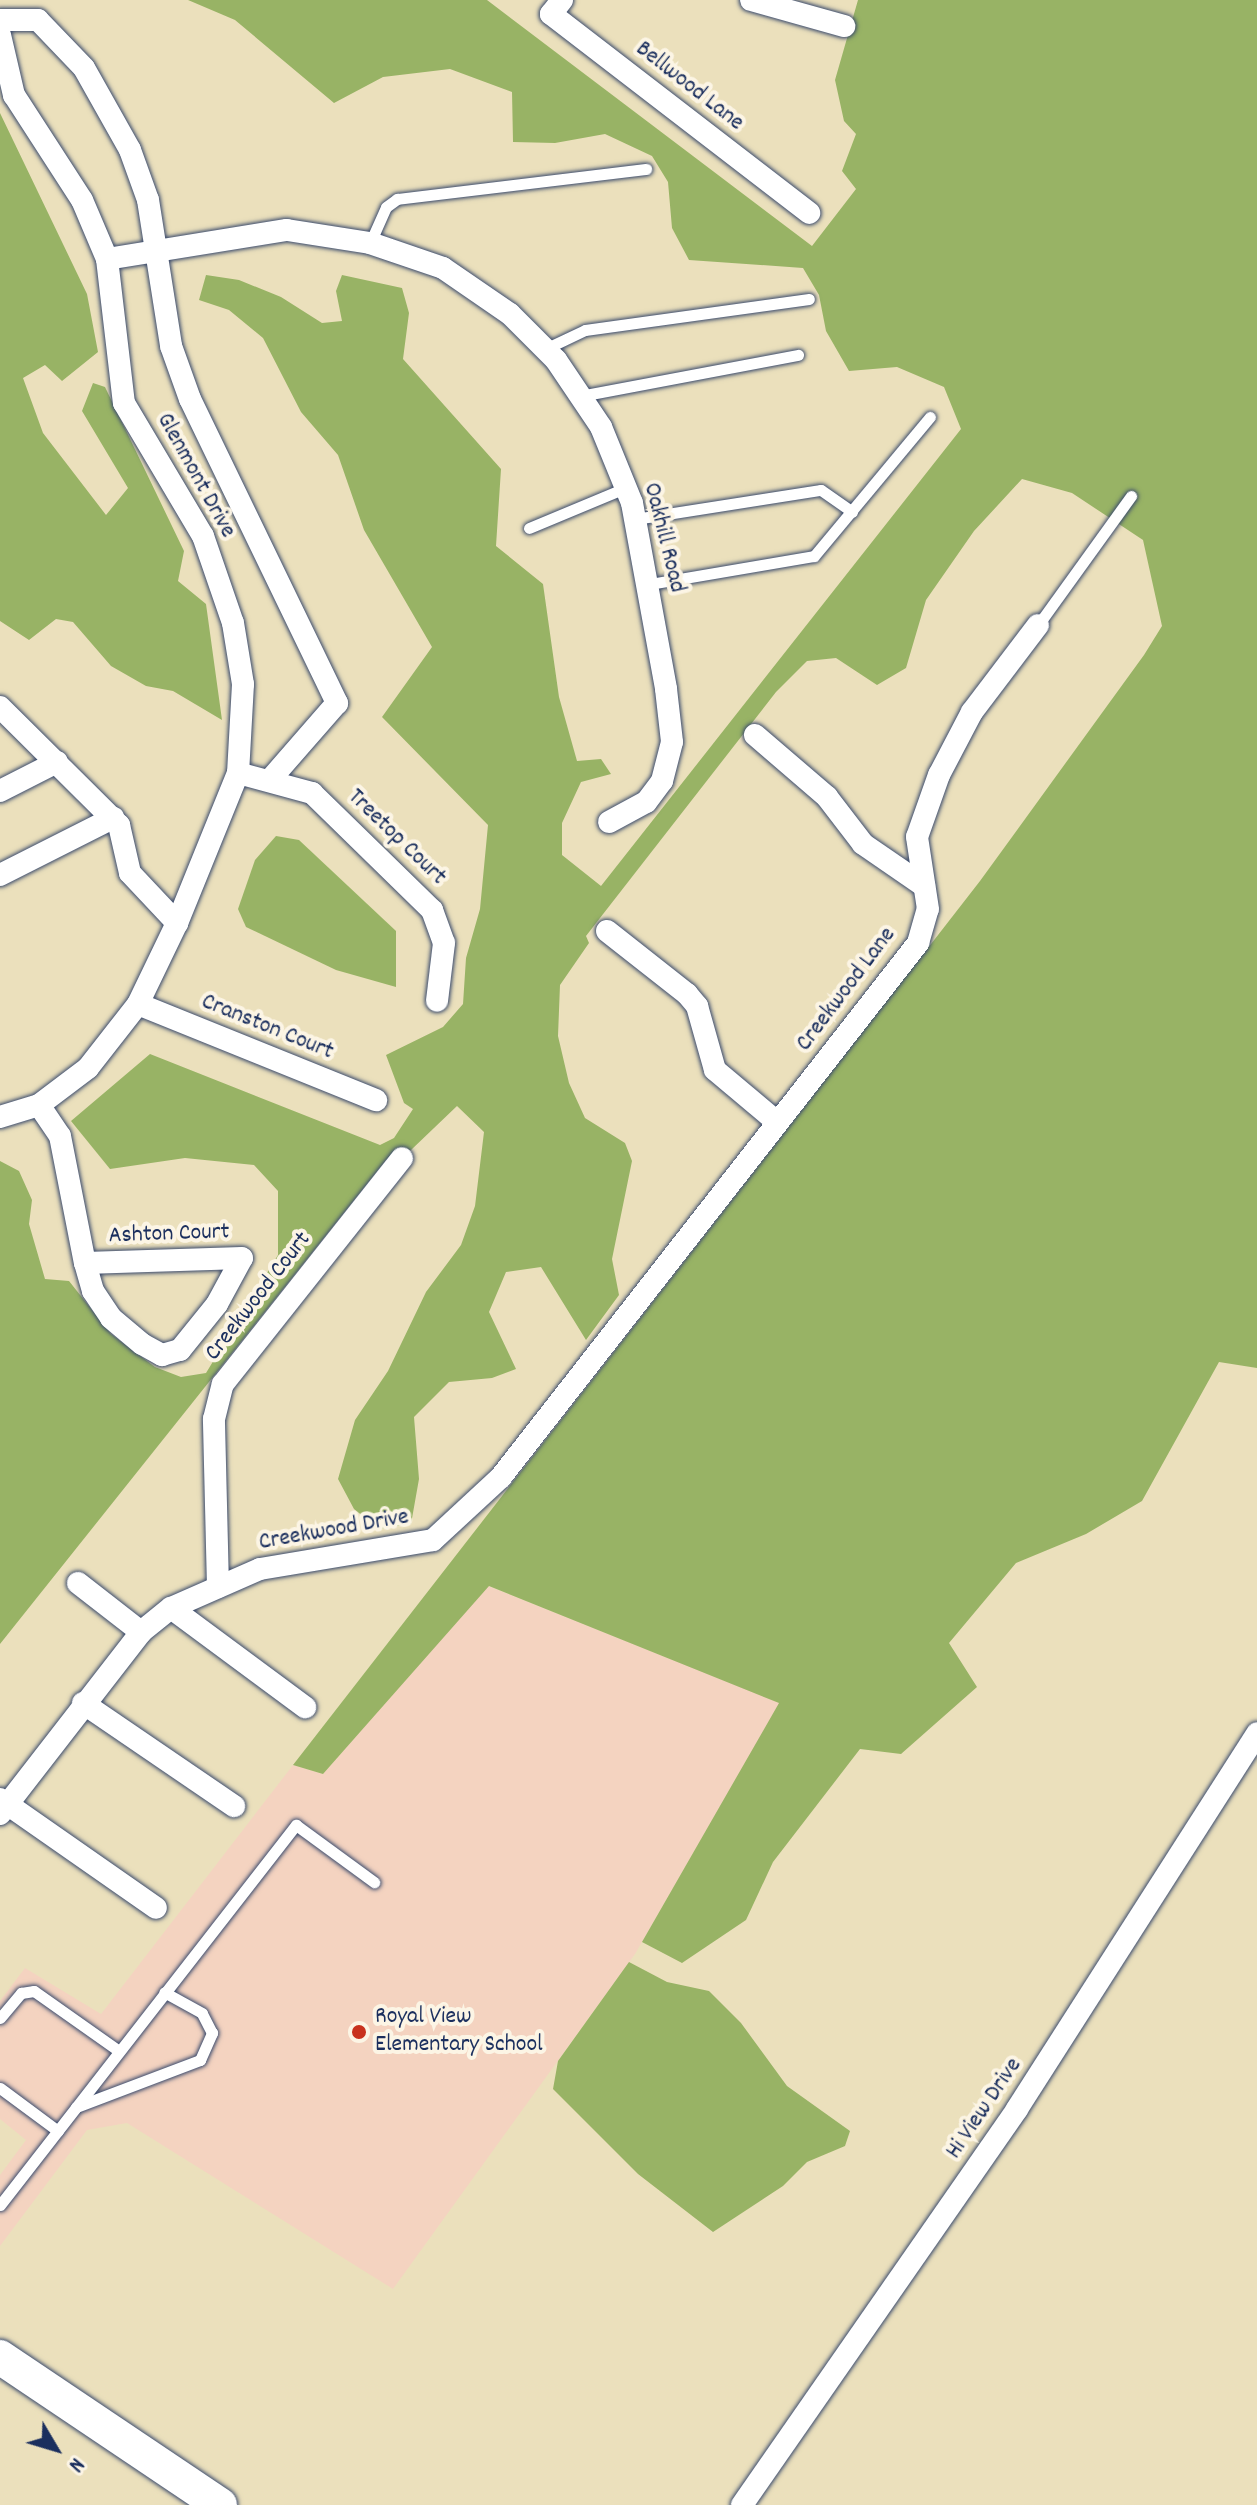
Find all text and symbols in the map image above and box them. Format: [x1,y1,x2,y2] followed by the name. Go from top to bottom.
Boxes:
[629,36,749,138] street label: Bellwood Lane
[149,409,241,543] street label: Glenmont Drive
[635,480,691,596] street label: Oakhill Road
[341,784,451,892] street label: Treetop Court
[791,922,903,1058] street label: Creekwood Lane
[197,988,337,1068] street label: Cranston Court
[108,1218,230,1252] street label: Ashton Court
[200,1227,318,1367] street label: Creekwood Court
[257,1504,411,1558] street label: Creekwood Drive
[375,2004,543,2060] place label: Royal View Elementary School
[350,2023,368,2041] marker: Royal View Elementary School
[941,2053,1029,2165] street label: Hi View Drive
[16,2409,96,2489] north arrow
[60,2450,91,2478] text: N

